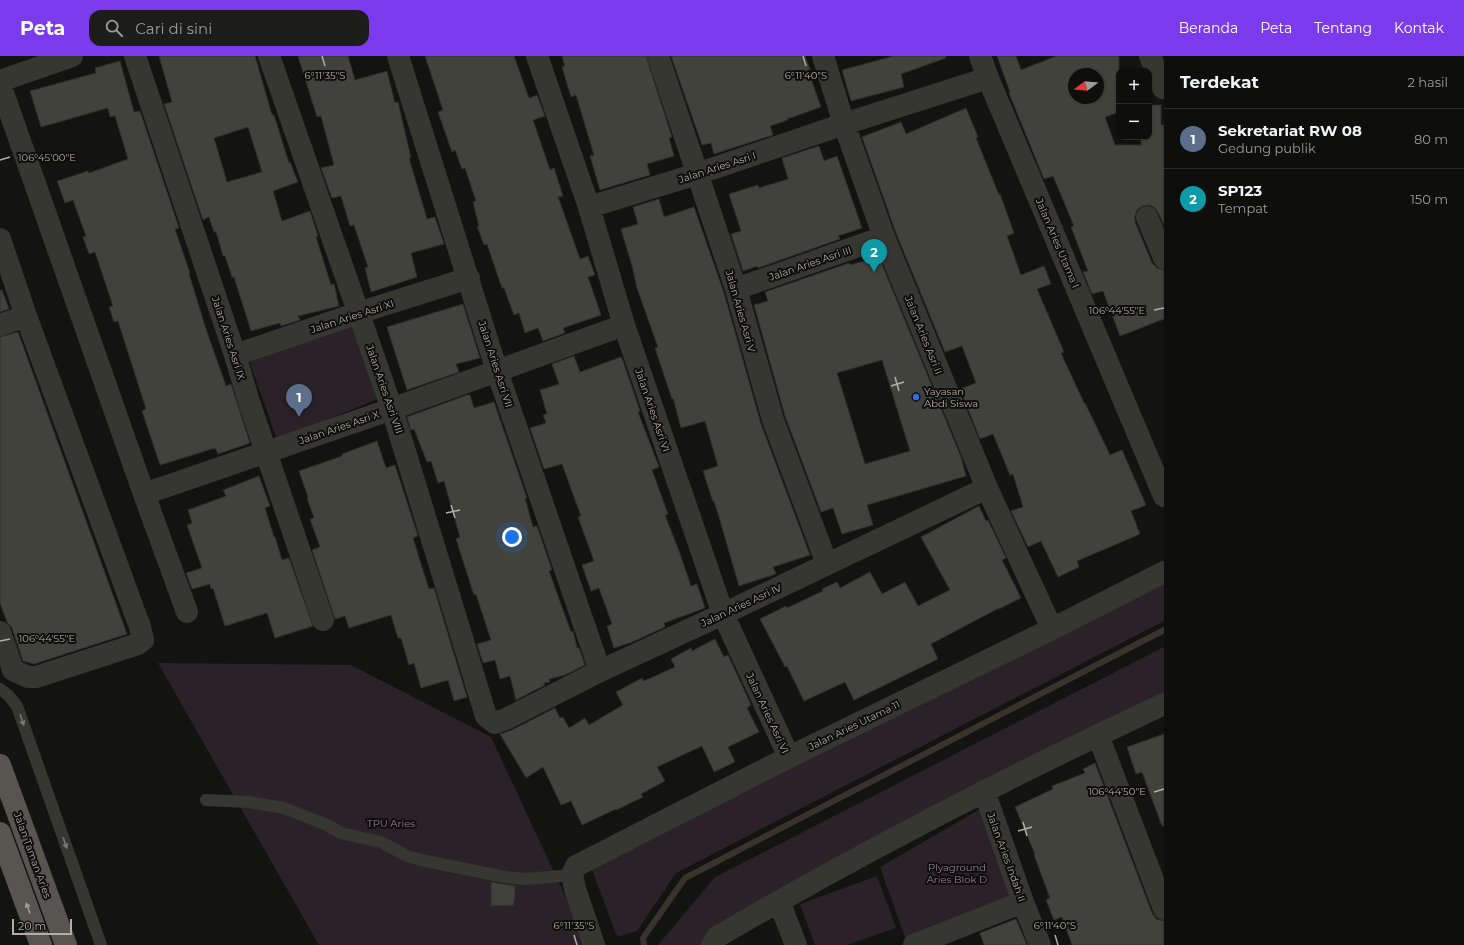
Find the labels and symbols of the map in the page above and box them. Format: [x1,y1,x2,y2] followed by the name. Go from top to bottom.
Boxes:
[1068,68,1104,104] north arrow
[305,69,346,82] text: 6°11'35"S
[785,69,827,82] text: 6°11'40"S
[676,149,757,186] street label: Jalan Aries Asri I
[18,151,76,164] text: 106°45'00"E
[1032,196,1082,290] street label: Jalan Aries Utama I
[861,239,887,272] pin: 2
[766,243,853,284] street label: Jalan Aries Asri III
[722,268,758,354] street label: Jalan Aries Asri V
[901,293,945,376] street label: Jalan Aries Asri II
[209,294,248,382] street label: Jalan Aries Asri IX
[308,297,395,336] street label: Jalan Aries Asri XI
[1089,304,1146,317] text: 106°44'55"E
[475,318,516,409] street label: Jalan Aries Asri VII
[363,342,406,435] street label: Jalan Aries Asri VIII
[632,366,673,454] street label: Jalan Aries Asri VI
[286,384,312,417] pin: 1
[924,385,978,410] place label: Yayasan Abdi Siswa
[911,392,921,402] marker: Yayasan Abdi Siswa
[296,408,381,448] street label: Jalan Aries Asri X
[502,527,522,547] your location
[698,581,784,630] street label: Jalan Aries Asri IV
[19,632,76,645] text: 106°44'55"E
[743,670,792,756] street label: Jalan Aries Asri VI
[805,698,902,754] street label: Jalan Aries Utama 11
[19,714,25,726] one-way arrow
[1088,785,1146,798] text: 106°44'50"E
[11,809,54,900] street label: Jalan Taman Aries
[984,810,1029,904] street label: Jalan Aries Indah II
[367,817,415,830] park label: TPU Aries
[62,837,68,849] one-way arrow
[927,861,987,886] park label: Plyaground Aries Blok D
[24,902,30,914] one-way arrow
[12,917,72,936] scale bar
[554,919,595,932] text: 6°11'35"S
[1034,919,1076,932] text: 6°11'40"S

